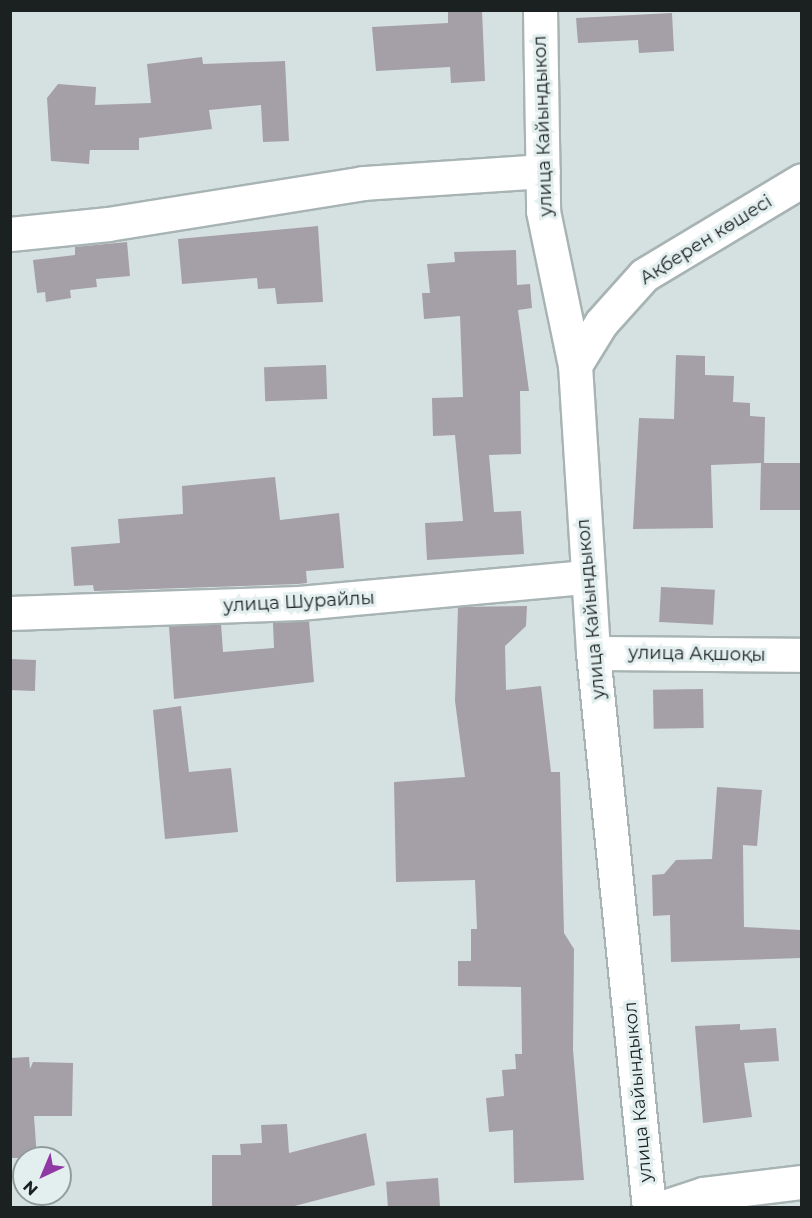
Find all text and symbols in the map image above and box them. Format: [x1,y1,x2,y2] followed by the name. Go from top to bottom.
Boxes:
[529,35,557,217] street label: улица Кайындыкол
[636,191,776,289] street label: Ақберен көшесі
[572,518,610,700] street label: улица Кайындыкол
[223,587,375,617] street label: улица Шурайлы
[628,642,766,666] street label: улица Ақшоқы
[619,1001,657,1183] street label: улица Кайындыкол
[12,1146,72,1206] north arrow
[19,1177,42,1199] text: N

